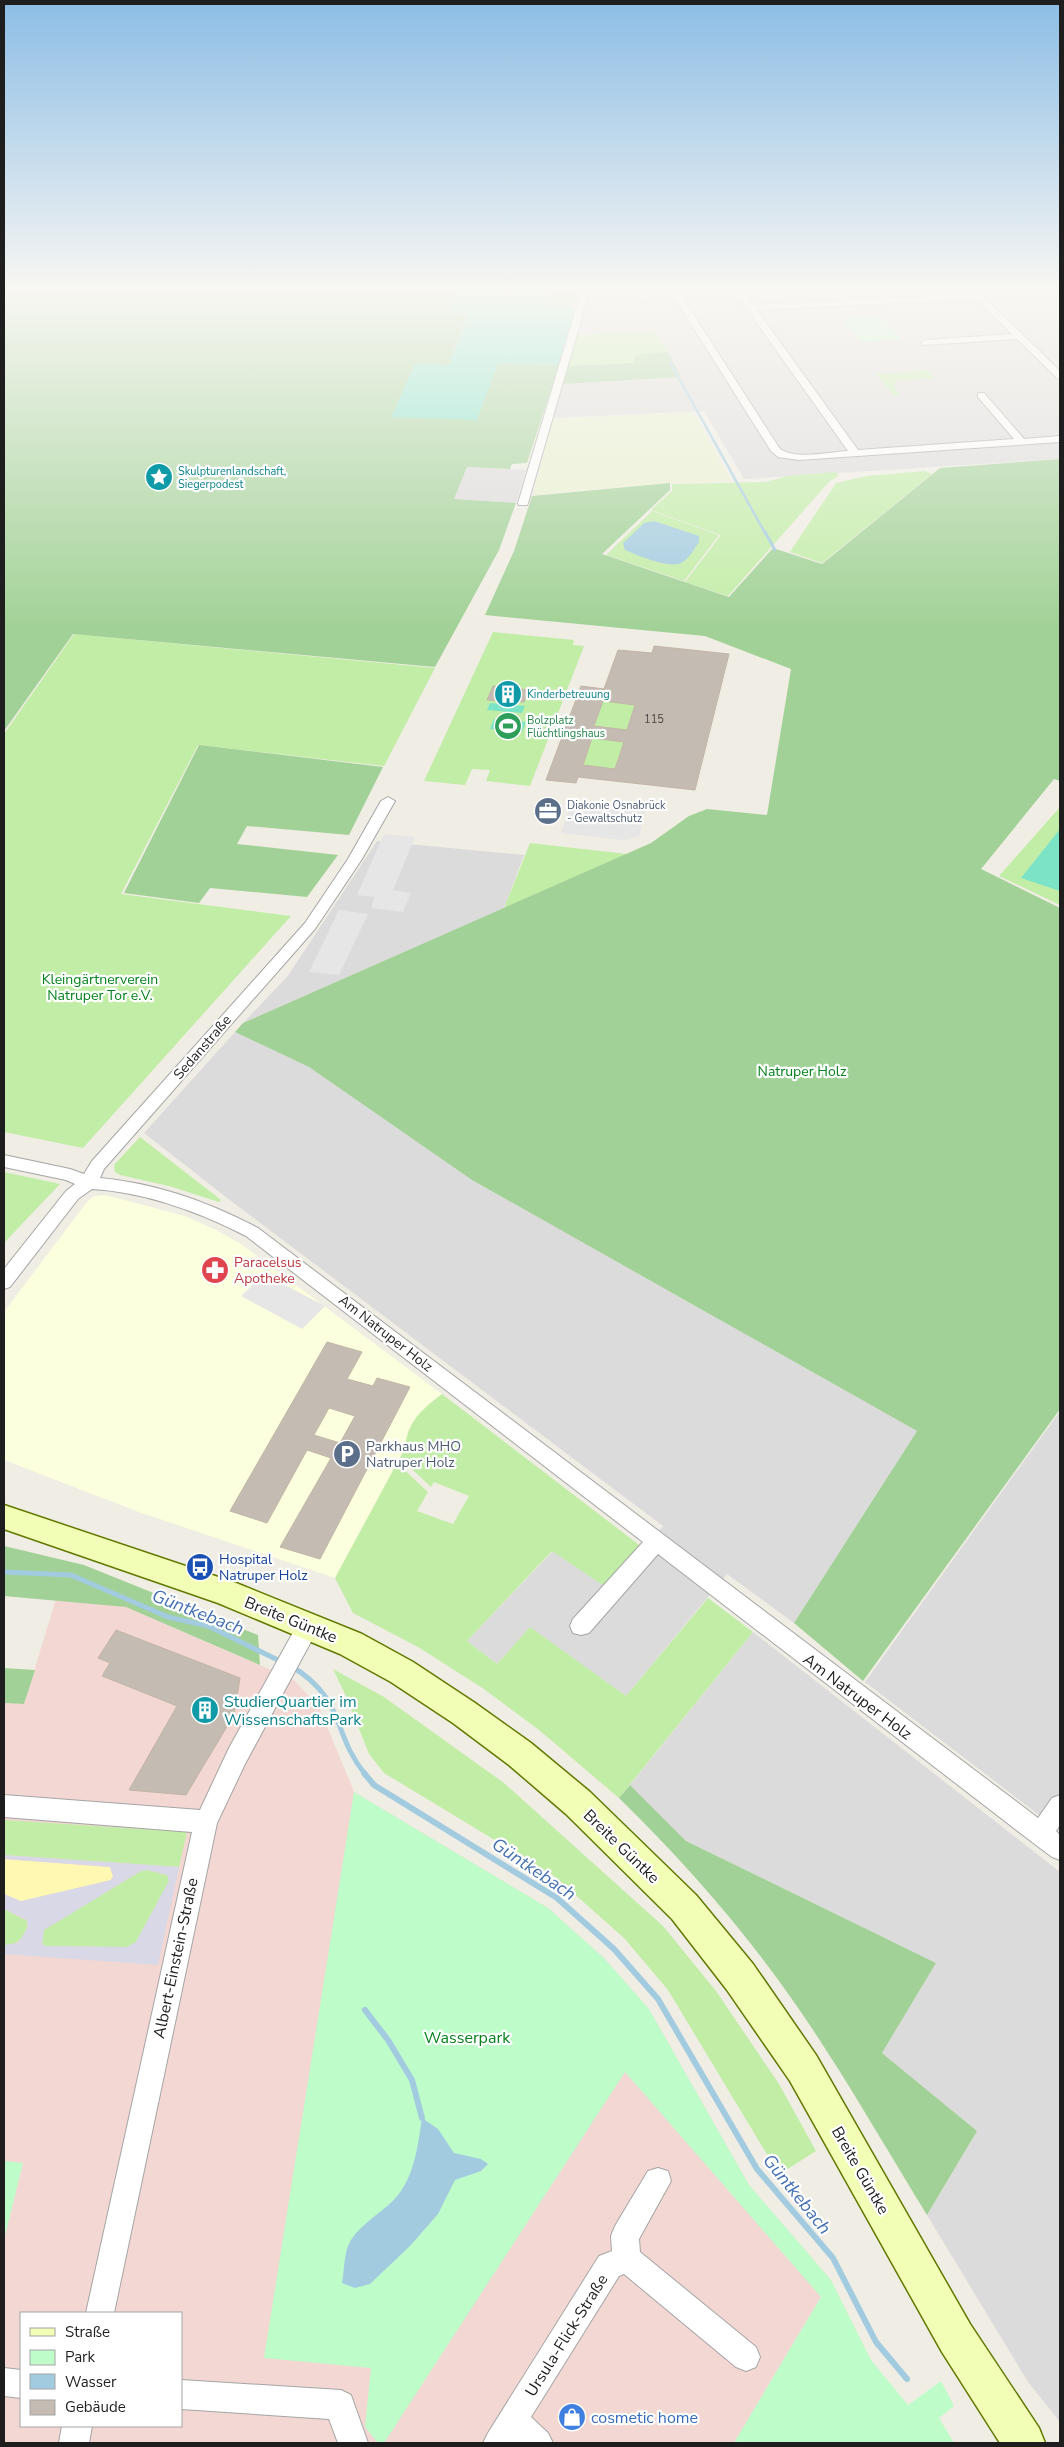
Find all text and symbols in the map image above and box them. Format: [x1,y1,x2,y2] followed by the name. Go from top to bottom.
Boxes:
[144,462,174,492] place icon: Skulpturenlandschaft, Siegerpodest
[178,464,286,492] place label: Skulpturenlandschaft, Siegerpodest
[493,679,523,709] building icon: Kinderbetreuung
[527,687,610,702] place label: Kinderbetreuung
[493,711,523,741] sports icon: Bolzplatz Flüchtlingshaus
[644,712,664,727] house number: 115
[527,713,605,741] place label: Bolzplatz Flüchtlingshaus
[533,796,563,826] office icon: Diakonie Osnabrück - Gewaltschutz
[567,798,666,826] place label: Diakonie Osnabrück - Gewaltschutz
[42,970,158,1005] park label: Kleingärtnerverein Natruper Tor e.V.
[169,1011,236,1084] street label: Sedanstraße
[758,1062,847,1081] park label: Natruper Holz
[234,1253,302,1288] place label: Paracelsus Apotheke
[200,1255,230,1285] pharmacy icon: Paracelsus Apotheke
[335,1291,437,1376] street label: Am Natruper Holz
[366,1437,461,1472] place label: Parkhaus MHO Natruper Holz
[332,1439,362,1469] parking icon: Parkhaus MHO Natruper Holz
[219,1550,308,1585] place label: Hospital Natruper Holz
[185,1552,215,1582] bus stop icon: Hospital Natruper Holz
[149,1583,247,1641] water label: Güntkebach
[241,1591,340,1649] street label: Breite Güntke
[798,1649,916,1745] street label: Am Natruper Holz
[224,1691,362,1731] place label: StudierQuartier im WissenschaftsPark
[190,1695,220,1725] building icon: StudierQuartier im WissenschaftsPark
[578,1805,664,1889] street label: Breite Güntke
[487,1832,581,1906] water label: Güntkebach
[148,1876,204,2040] street label: Albert-Einstein-Straße
[424,2027,511,2049] park label: Wasserpark
[826,2122,894,2219] street label: Breite Güntke
[757,2149,837,2239] water label: Güntkebach
[520,2270,613,2401] street label: Ursula-Flick-Straße
[20,2312,182,2427] legend
[65,2322,110,2342] text: Straße
[65,2347,95,2367] text: Park
[65,2372,117,2392] text: Wasser
[65,2397,126,2417] text: Gebäude
[557,2402,587,2432] shop icon: cosmetic home
[591,2407,698,2429] place label: cosmetic home

